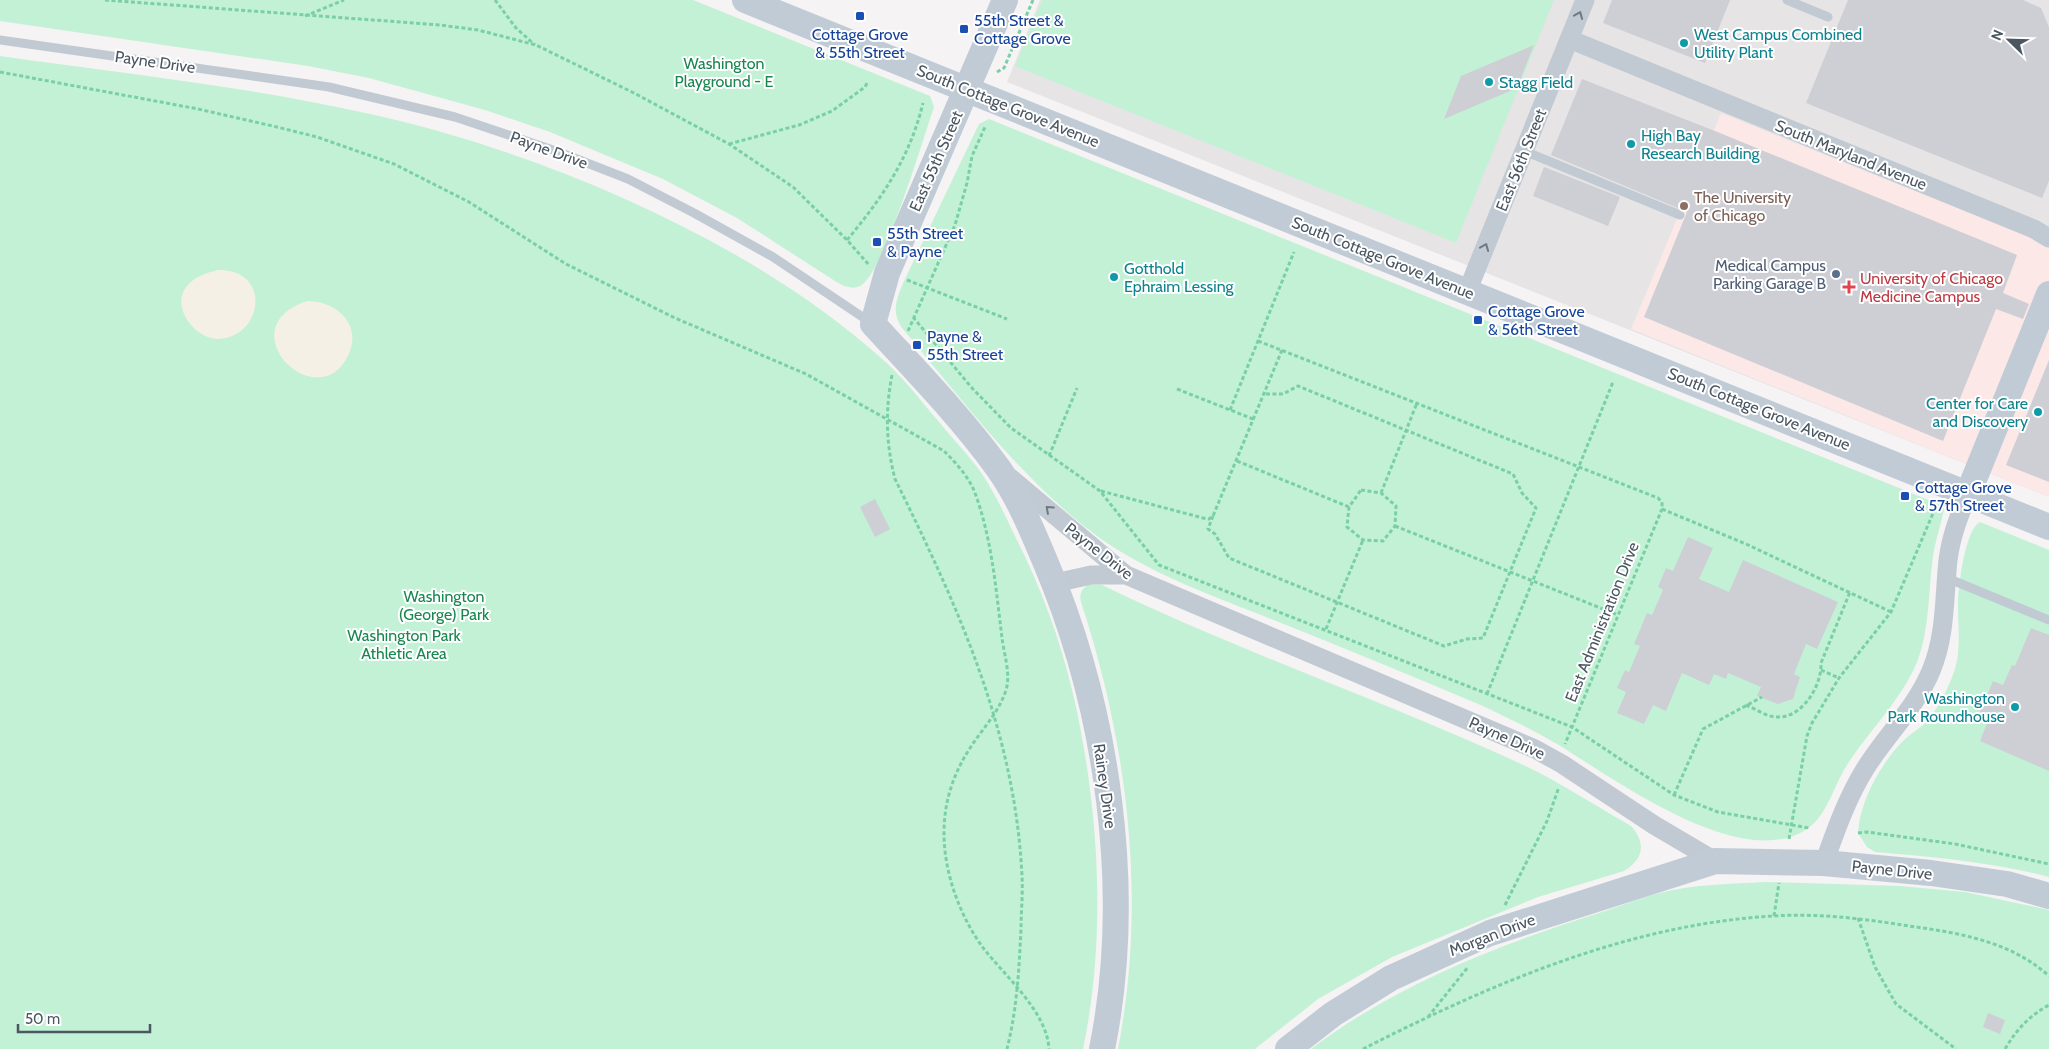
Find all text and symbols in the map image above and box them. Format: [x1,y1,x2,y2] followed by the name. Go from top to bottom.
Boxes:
[854,10,866,22] marker: Cottage Grove & 55th Street
[974,11,1071,48] place label: 55th Street & Cottage Grove
[1573,11,1584,20] one-way arrow
[1984,15,2034,65] north arrow
[958,23,970,35] marker: 55th Street & Cottage Grove
[812,25,908,62] place label: Cottage Grove & 55th Street
[1694,25,1862,62] place label: West Campus Combined Utility Plant
[1987,27,2007,43] text: N
[1678,37,1690,49] marker: West Campus Combined Utility Plant
[114,47,196,77] street label: Payne Drive
[675,54,774,91] park label: Washington Playground - E
[914,61,1102,151] street label: South Cottage Grove Avenue
[1499,73,1573,92] place label: Stagg Field
[1483,76,1495,88] marker: Stagg Field
[1492,105,1550,214] street label: East 56th Street
[905,107,967,214] street label: East 55th Street
[1773,116,1929,194] street label: South Maryland Avenue
[1641,126,1761,163] place label: High Bay Research Building
[508,127,590,173] street label: Payne Drive
[1625,138,1637,150] marker: High Bay Research Building
[1694,188,1791,225] place label: The University of Chicago
[1678,200,1690,212] marker: The University of Chicago
[1289,213,1477,303] street label: South Cottage Grove Avenue
[887,224,964,261] place label: 55th Street & Payne
[871,236,883,248] marker: 55th Street & Payne
[1479,243,1490,252] one-way arrow
[1713,256,1826,293] place label: Medical Campus Parking Garage B
[1124,259,1235,296] place label: Gotthold Ephraim Lessing
[1830,268,1842,280] marker: Medical Campus Parking Garage B
[1860,269,2003,306] place label: University of Chicago Medicine Campus
[1108,271,1120,283] marker: Gotthold Ephraim Lessing
[1842,280,1856,294] marker: University of Chicago Medicine Campus
[1488,302,1585,339] place label: Cottage Grove & 56th Street
[1472,314,1484,326] marker: Cottage Grove & 56th Street
[927,327,1004,364] place label: Payne & 55th Street
[911,339,923,351] marker: Payne & 55th Street
[1665,364,1853,454] street label: South Cottage Grove Avenue
[1926,394,2028,431] place label: Center for Care and Discovery
[2032,406,2044,418] marker: Center for Care and Discovery
[1915,478,2012,515] place label: Cottage Grove & 57th Street
[1899,490,1911,502] marker: Cottage Grove & 57th Street
[1045,506,1054,515] one-way arrow
[1061,519,1137,583] street label: Payne Drive
[1561,539,1643,705] street label: East Administration Drive
[399,587,490,624] park label: Washington (George) Park
[347,626,461,663] park label: Washington Park Athletic Area
[1888,689,2005,726] place label: Washington Park Roundhouse
[2009,701,2021,713] marker: Washington Park Roundhouse
[1466,713,1548,763] street label: Payne Drive
[1090,742,1120,830] street label: Rainey Drive
[1851,856,1933,884] street label: Payne Drive
[1446,910,1538,960] street label: Morgan Drive
[18,1002,150,1034] scale bar
[25,1010,60,1028] text: 50 m

